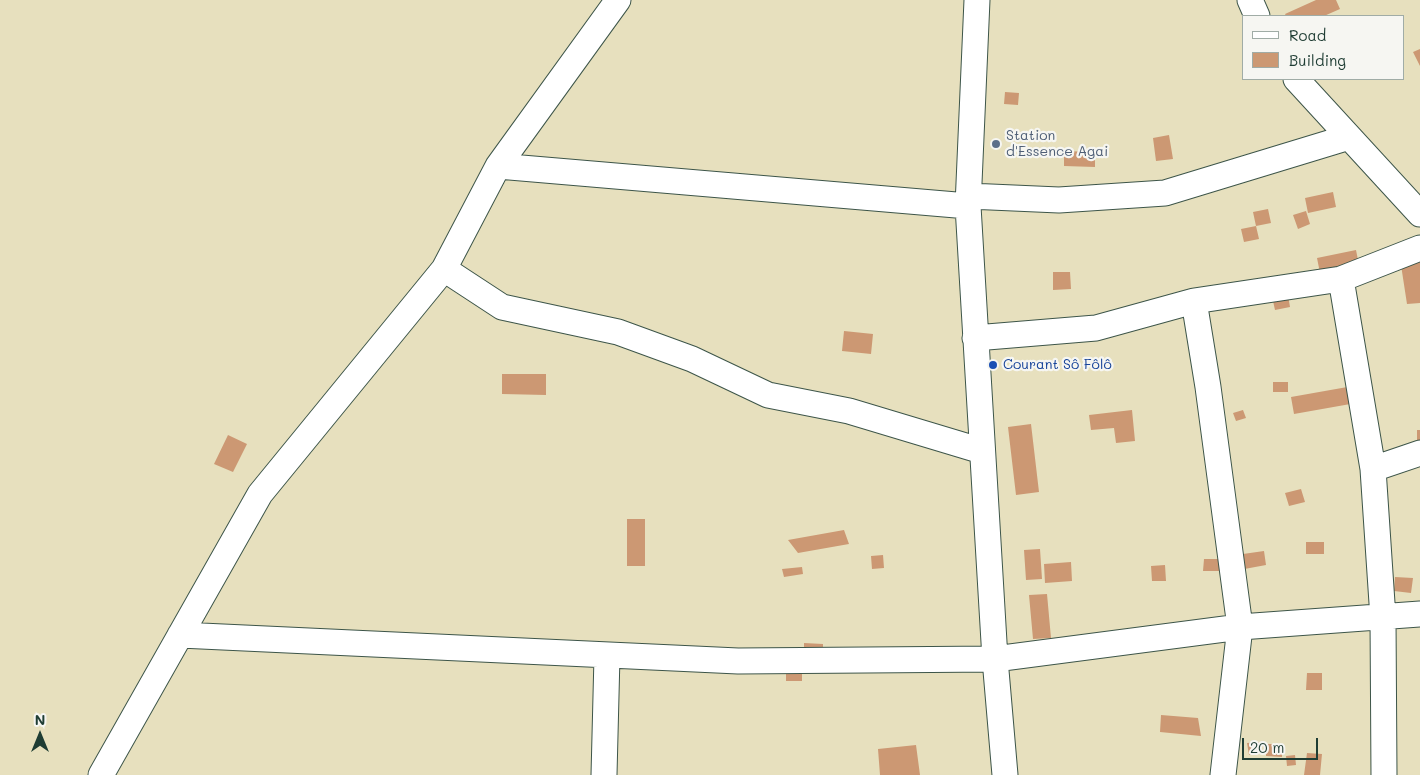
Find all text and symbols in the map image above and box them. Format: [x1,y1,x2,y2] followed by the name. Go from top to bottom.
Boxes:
[1242,15,1405,80] legend
[1289,25,1326,45] text: Road
[1289,50,1346,70] text: Building
[1006,128,1108,160] place label: Station d'Essence Agai
[990,138,1002,150] marker: Station d'Essence Agai
[1003,357,1112,373] place label: Courant Sô Fôlô
[987,359,999,371] marker: Courant Sô Fôlô
[15,710,65,760] north arrow
[35,710,45,729] text: N
[1245,728,1321,760] scale bar
[1250,737,1284,757] text: 20 m

